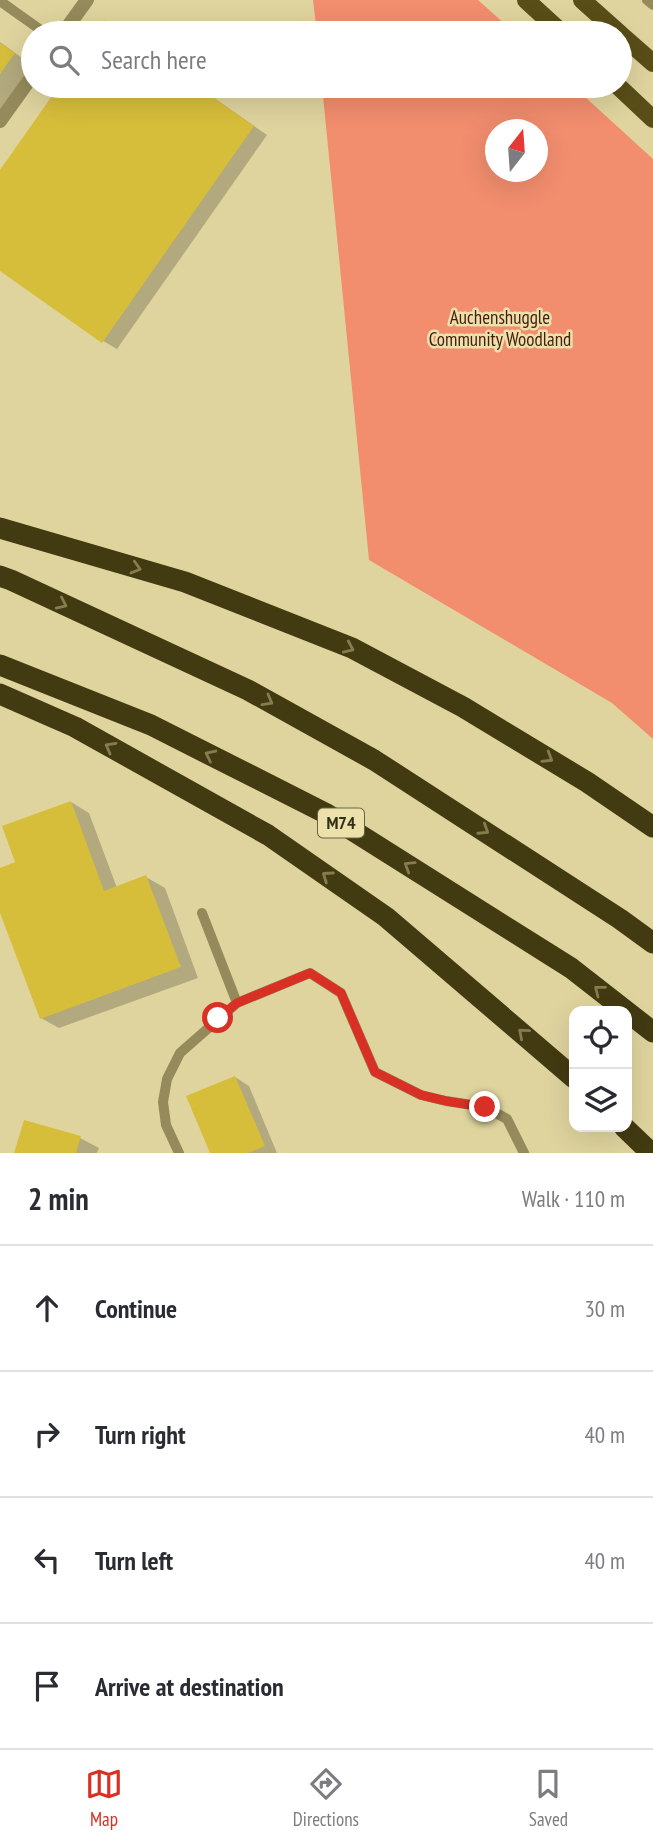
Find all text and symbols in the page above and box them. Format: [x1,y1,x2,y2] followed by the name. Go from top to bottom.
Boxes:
[21,21,632,98] search box
[45,41,83,79] icon: search
[101,43,207,76] text: Search here
[485,119,548,182] north arrow
[429,305,571,351] park label: Auchenshuggle Community Woodland
[130,559,142,574] one-way arrow
[55,596,68,610] one-way arrow
[342,640,354,654] one-way arrow
[261,693,273,706] one-way arrow
[105,742,118,755] one-way arrow
[205,749,217,763] one-way arrow
[540,749,553,762] one-way arrow
[318,808,364,838] road number: M74
[477,822,490,835] one-way arrow
[403,861,416,874] one-way arrow
[322,872,335,884] one-way arrow
[595,985,607,998] one-way arrow
[202,1002,233,1033] route start
[569,1006,632,1132] map controls
[569,1006,632,1069] button: locate
[518,1029,531,1041] one-way arrow
[569,1069,632,1132] button: layers
[469,1091,500,1122] route end
[28,1179,89,1218] text: 2 min
[522,1184,625,1213] text: Walk · 110 m
[28,1289,66,1327] icon: ahead
[95,1292,177,1325] text: Continue
[584,1294,625,1323] text: 30 m
[28,1415,66,1453] icon: right
[95,1418,186,1451] text: Turn right
[584,1420,625,1449] text: 40 m
[28,1541,66,1579] icon: left
[95,1544,173,1577] text: Turn left
[584,1546,625,1575] text: 40 m
[28,1667,66,1705] icon: arrive
[95,1670,284,1703] text: Arrive at destination
[85,1765,123,1831] tab: Map
[293,1765,359,1831] tab: Directions
[529,1765,568,1831] tab: Saved

